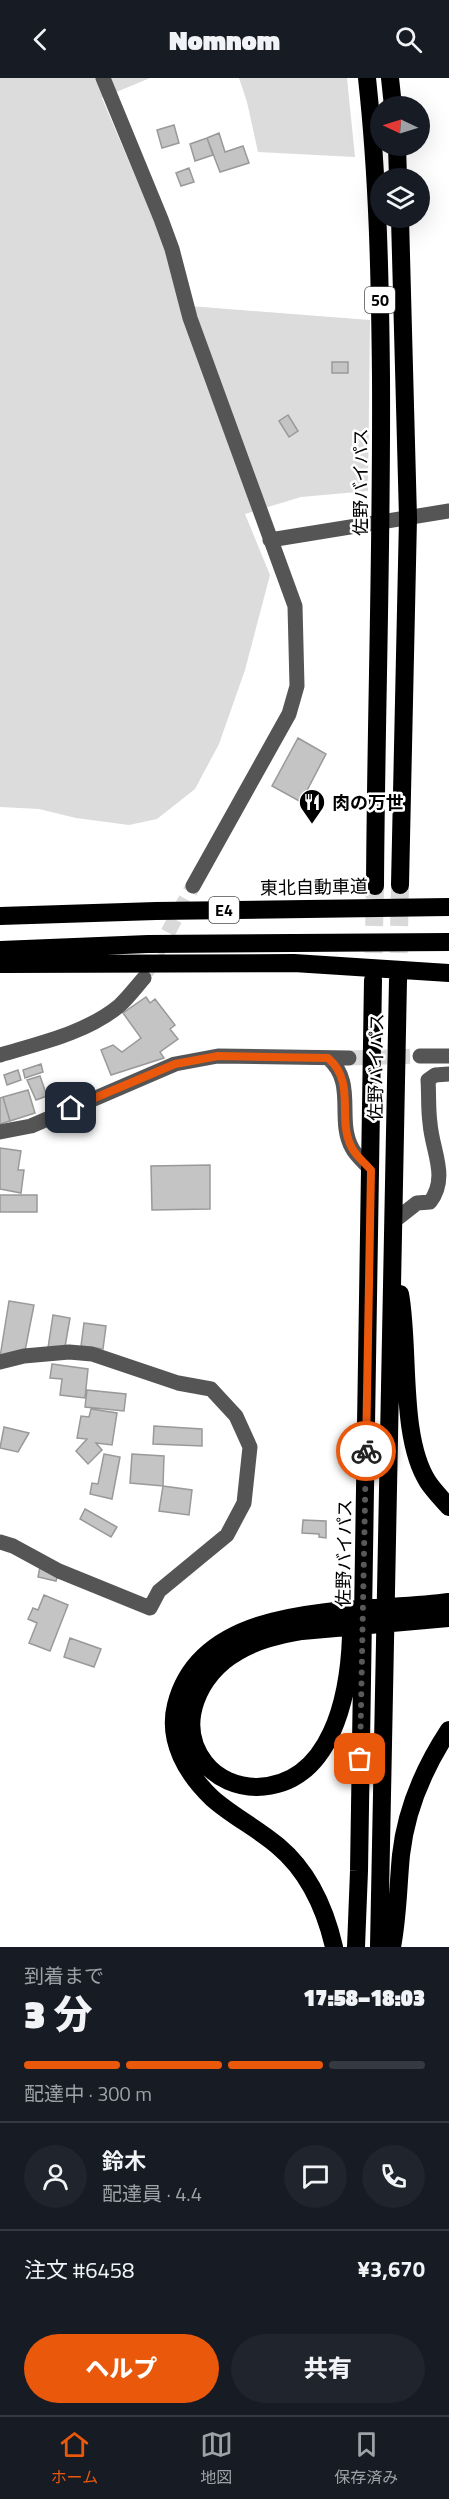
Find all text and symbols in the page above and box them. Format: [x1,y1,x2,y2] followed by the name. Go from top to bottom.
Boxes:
[169,19,280,60] text: Nomnom
[24,23,57,56] icon: back
[392,23,425,56] icon: search
[370,96,430,156] north arrow
[370,96,430,228] map controls
[370,168,430,228] button: layers
[365,287,395,313] road number: 50
[347,428,374,536] street label: 佐野バイパス
[297,787,327,825] restaurant icon: 肉の万世
[332,789,404,816] place label: 肉の万世
[260,873,368,901] street label: 東北自動車道
[209,897,239,923] road number: E4
[362,1013,390,1121] street label: 佐野バイパス
[45,1082,96,1133] pin
[54,1091,87,1124] icon: home
[336,1421,396,1481] courier
[350,1435,383,1468] icon: bike
[330,1499,358,1607] street label: 佐野バイパス
[334,1733,385,1784] pin
[343,1742,376,1775] icon: bag
[24,1960,104,1991] text: 到着まで
[303,1981,425,2015] text: 17:58–18:03
[24,1984,93,2043] text: 3 分
[24,2078,152,2109] text: 配達中 · 300 m
[102,2144,146,2178] text: 鈴木
[24,2145,87,2208] button: person
[284,2145,347,2208] button: chat
[362,2145,425,2208] button: phone
[102,2178,202,2209] text: 配達員 · 4.4
[358,2252,425,2286] text: ¥3,670
[24,2253,134,2287] text: 注文 #6458
[24,2334,219,2403] button: ヘルプ
[231,2334,425,2403] button: 共有
[51,2428,98,2489] tab: ホーム
[200,2428,233,2489] tab: 地図
[334,2428,398,2489] tab: 保存済み

